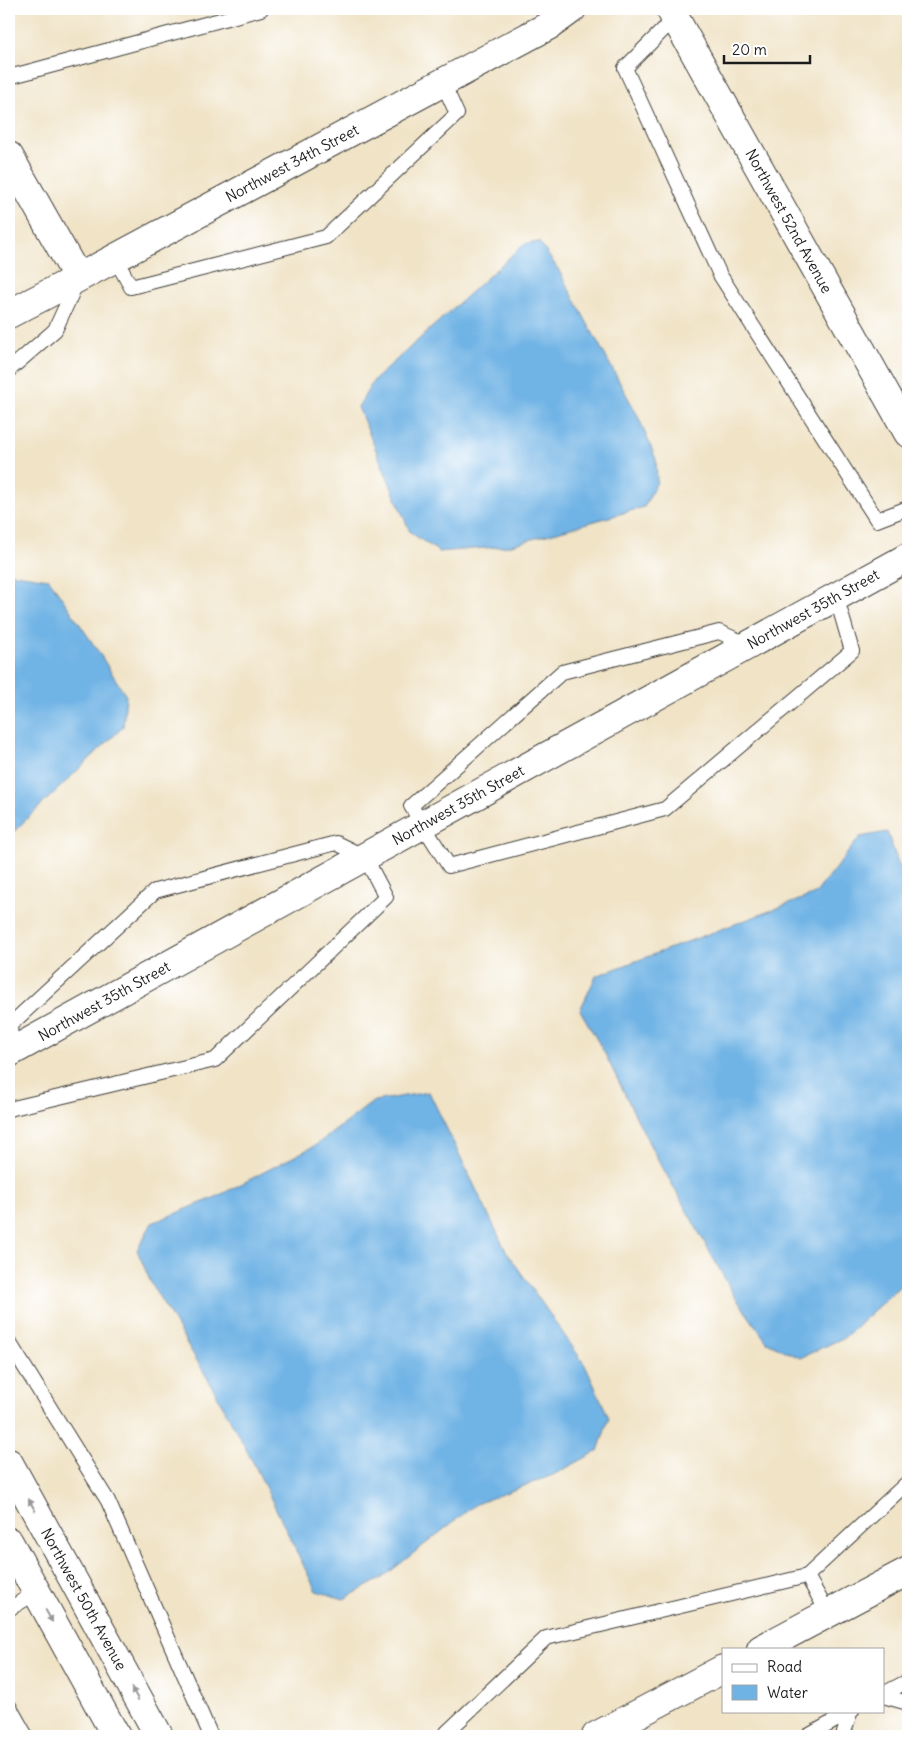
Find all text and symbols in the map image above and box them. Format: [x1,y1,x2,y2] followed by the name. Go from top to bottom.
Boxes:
[724,32,811,64] scale bar
[732,40,767,59] text: 20 m
[222,120,362,206] street label: Northwest 34th Street
[741,146,837,296] street label: Northwest 52nd Avenue
[744,565,882,653] street label: Northwest 35th Street
[389,761,527,849] street label: Northwest 35th Street
[35,957,173,1045] street label: Northwest 35th Street
[28,1498,36,1512] one-way arrow
[37,1525,131,1673] street label: Northwest 50th Avenue
[45,1609,54,1622] one-way arrow
[722,1648,884,1712] legend
[767,1657,802,1676] text: Road
[767,1683,808,1702] text: Water
[131,1687,140,1700] one-way arrow

